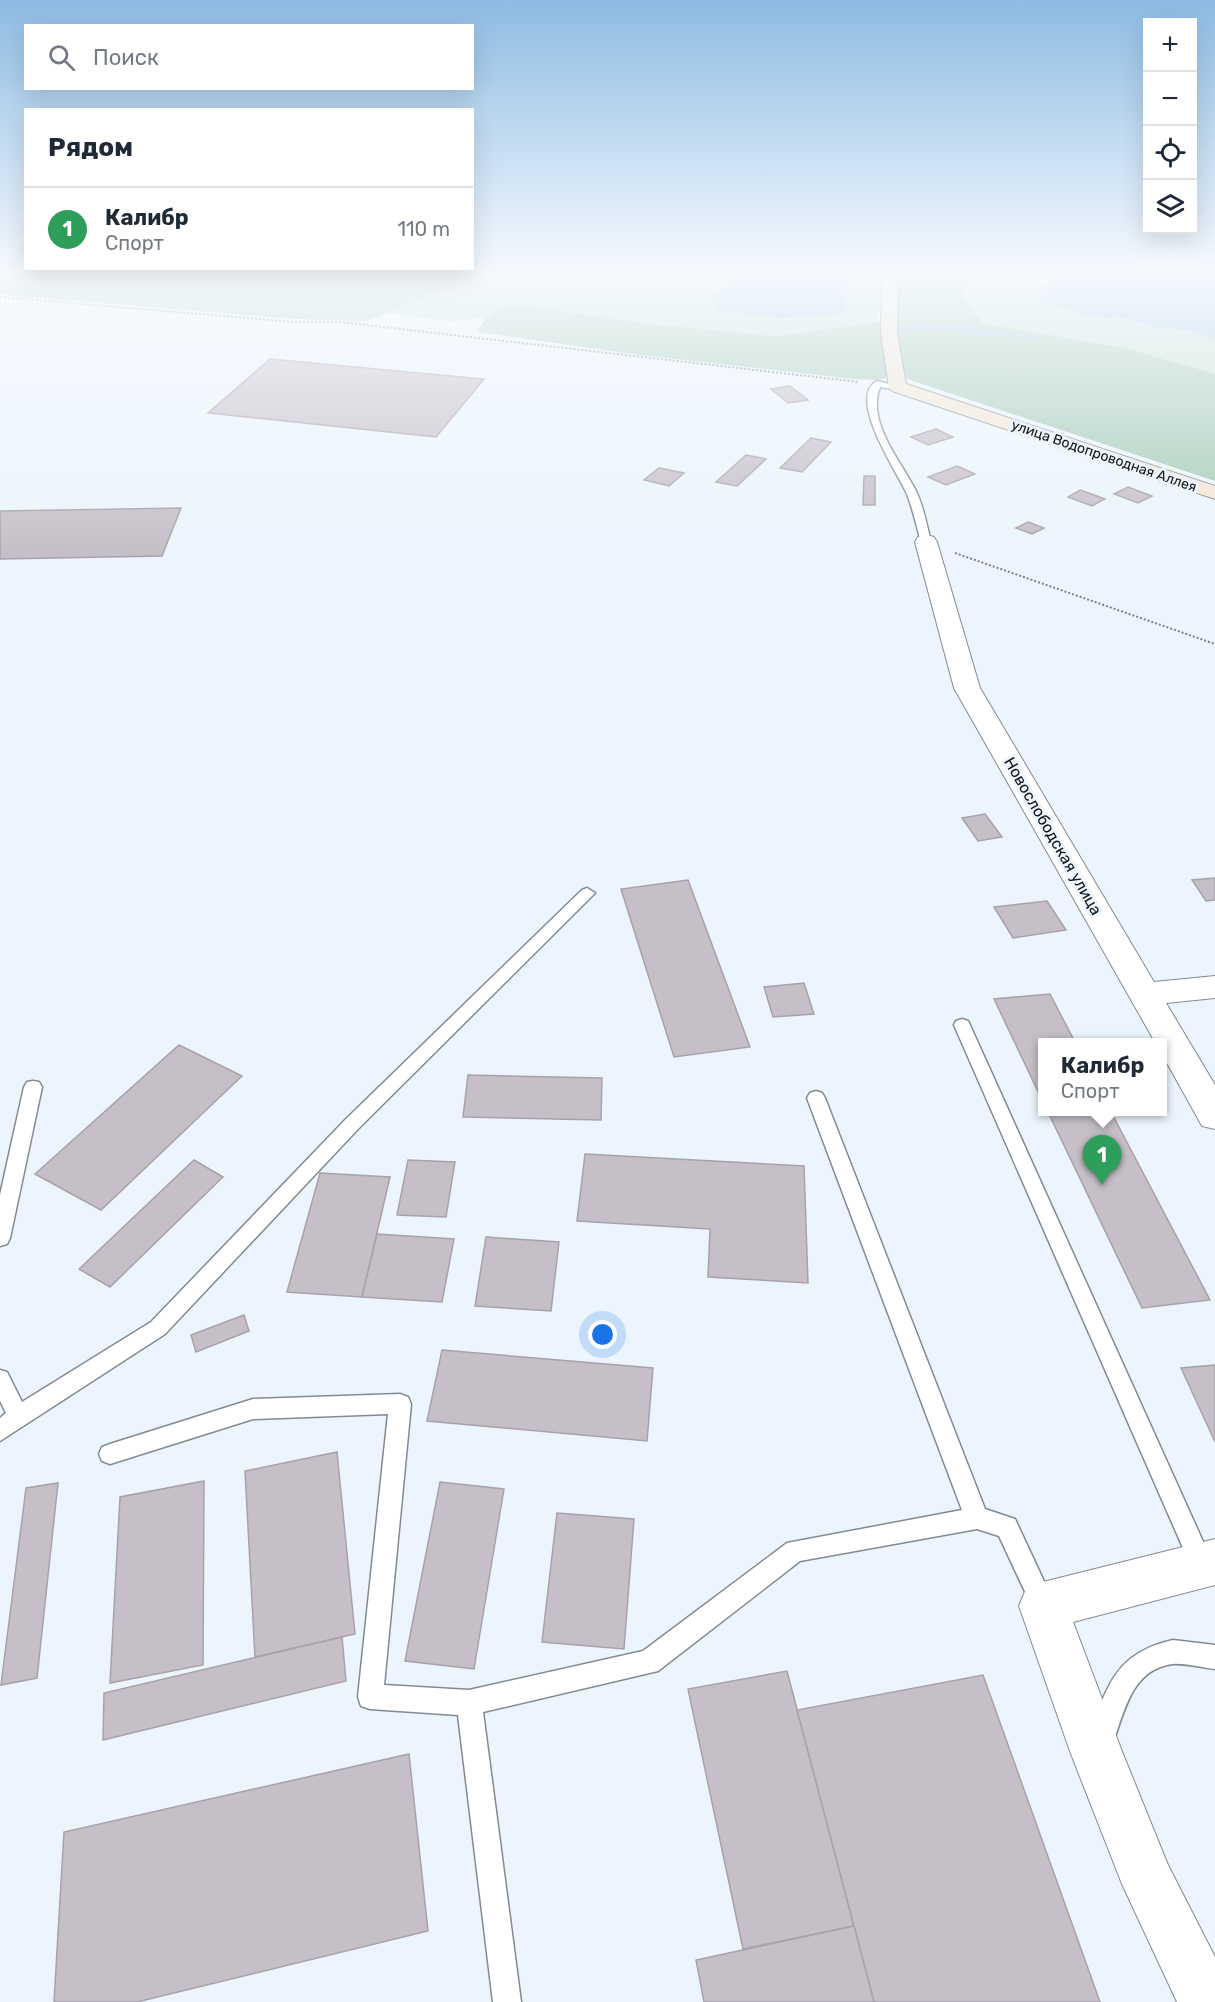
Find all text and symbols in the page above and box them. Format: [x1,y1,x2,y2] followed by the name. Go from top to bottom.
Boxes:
[1143,18,1197,234] map controls
[1143,18,1197,72] button: +
[24,24,474,90] search box
[45,41,78,74] icon: search
[93,44,159,71] text: Поиск
[1143,72,1197,126] button: −
[1143,126,1197,180] button: locate
[48,132,133,163] text: Рядом
[1143,180,1197,234] button: layers
[105,204,189,231] text: Калибр
[63,217,72,241] text: 1
[398,217,450,241] text: 110 m
[105,231,164,255] text: Спорт
[1009,416,1199,496] street label: улица Водопроводная Аллея
[1000,754,1106,918] street label: Новослободская улица
[1038,1038,1167,1116] popup
[1061,1052,1144,1079] text: Калибр
[1061,1079,1120,1103] text: Спорт
[1082,1136,1122,1185] pin: 1
[588,1320,617,1349] your location

